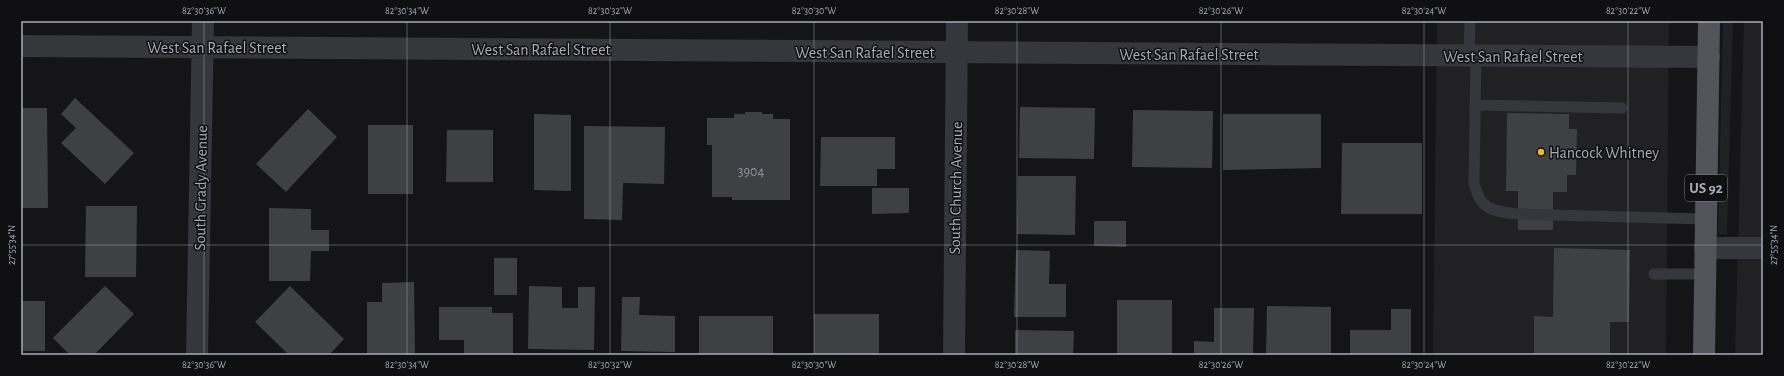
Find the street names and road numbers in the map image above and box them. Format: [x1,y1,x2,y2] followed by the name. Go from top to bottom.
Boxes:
[147,40,287,56] street label: West San Rafael Street
[471,42,611,58] street label: West San Rafael Street
[795,45,935,61] street label: West San Rafael Street
[1119,47,1259,63] street label: West San Rafael Street
[1443,49,1583,65] street label: West San Rafael Street
[947,121,965,255] street label: South Church Avenue
[192,125,211,251] street label: South Grady Avenue
[1685,175,1727,201] road number: US 92

